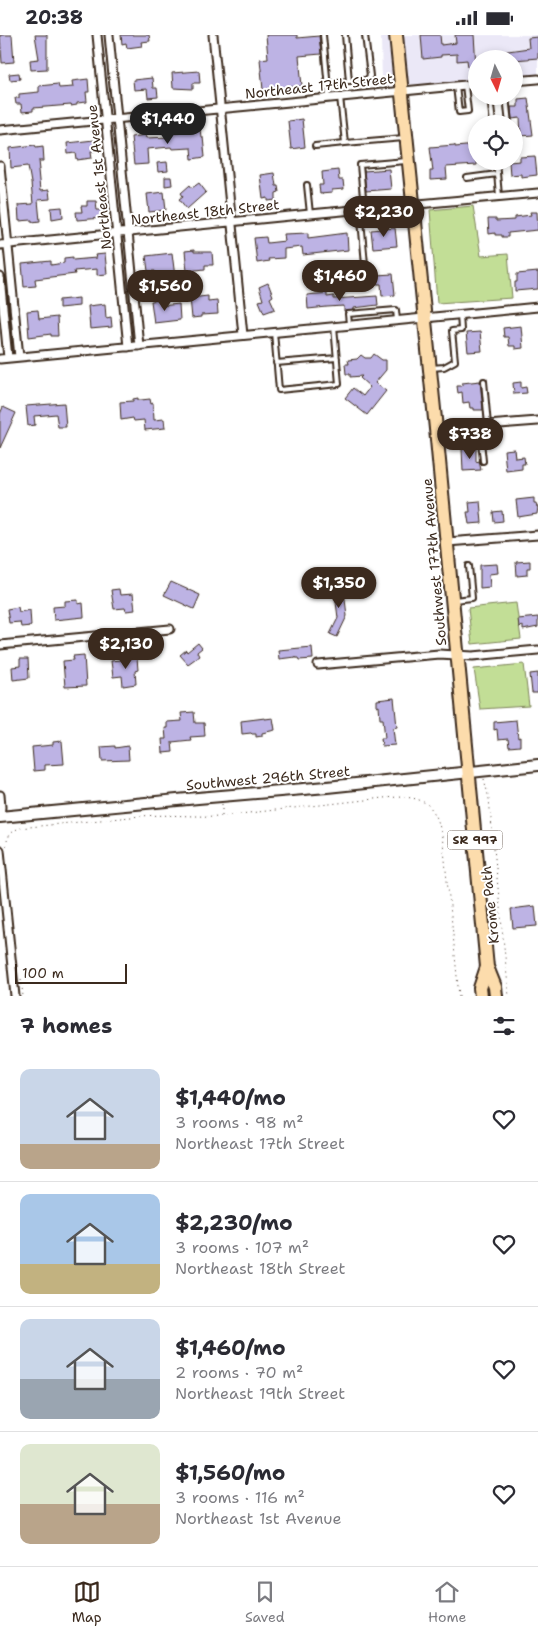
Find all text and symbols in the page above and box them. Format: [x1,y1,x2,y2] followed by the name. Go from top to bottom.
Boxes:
[25,5,83,30] text: 20:38
[468,50,522,105] north arrow
[468,50,523,170] map controls
[244,69,394,103] street label: Northeast 17th Street
[127,103,209,145] pin: $1,440
[82,104,116,250] street label: Northeast 1st Avenue
[141,108,195,129] text: $1,440
[468,115,523,170] button: locate
[130,195,280,229] street label: Northeast 18th Street
[343,195,425,238] pin: $2,230
[354,201,414,222] text: $2,230
[299,259,381,302] pin: $1,460
[313,265,367,286] text: $1,460
[124,269,206,312] pin: $1,560
[138,275,192,296] text: $1,560
[440,417,500,460] pin: $738
[448,423,492,444] text: $738
[418,477,450,647] street label: Southwest 177th Avenue
[298,567,380,609] pin: $1,350
[312,572,366,593] text: $1,350
[85,627,167,670] pin: $2,130
[99,633,153,654] text: $2,130
[185,762,351,794] street label: Southwest 296th Street
[448,831,502,849] road number: SR 997
[477,865,503,945] street label: Krome Path
[15,961,128,984] scale bar
[22,964,64,982] text: 100 m
[20,1012,112,1040] text: 7 homes
[490,1012,518,1040] icon: filters
[175,1084,286,1112] text: $1,440/mo
[60,1089,120,1149] icon: home
[490,1105,518,1133] icon: heart
[175,1112,304,1133] text: 3 rooms · 98 m²
[175,1133,345,1154] text: Northeast 17th Street
[175,1209,293,1237] text: $2,230/mo
[60,1214,120,1274] icon: home
[490,1230,518,1258] icon: heart
[175,1237,309,1258] text: 3 rooms · 107 m²
[175,1258,346,1279] text: Northeast 18th Street
[175,1334,286,1362] text: $1,460/mo
[60,1339,120,1399] icon: home
[490,1355,518,1383] icon: heart
[175,1362,303,1383] text: 2 rooms · 70 m²
[175,1383,345,1404] text: Northeast 19th Street
[175,1459,285,1487] text: $1,560/mo
[60,1464,120,1524] icon: home
[490,1480,518,1508] icon: heart
[175,1487,305,1508] text: 3 rooms · 116 m²
[175,1508,342,1529] text: Northeast 1st Avenue
[72,1578,102,1626] tab: Map
[245,1578,285,1626] tab: Saved
[428,1578,466,1626] tab: Home

